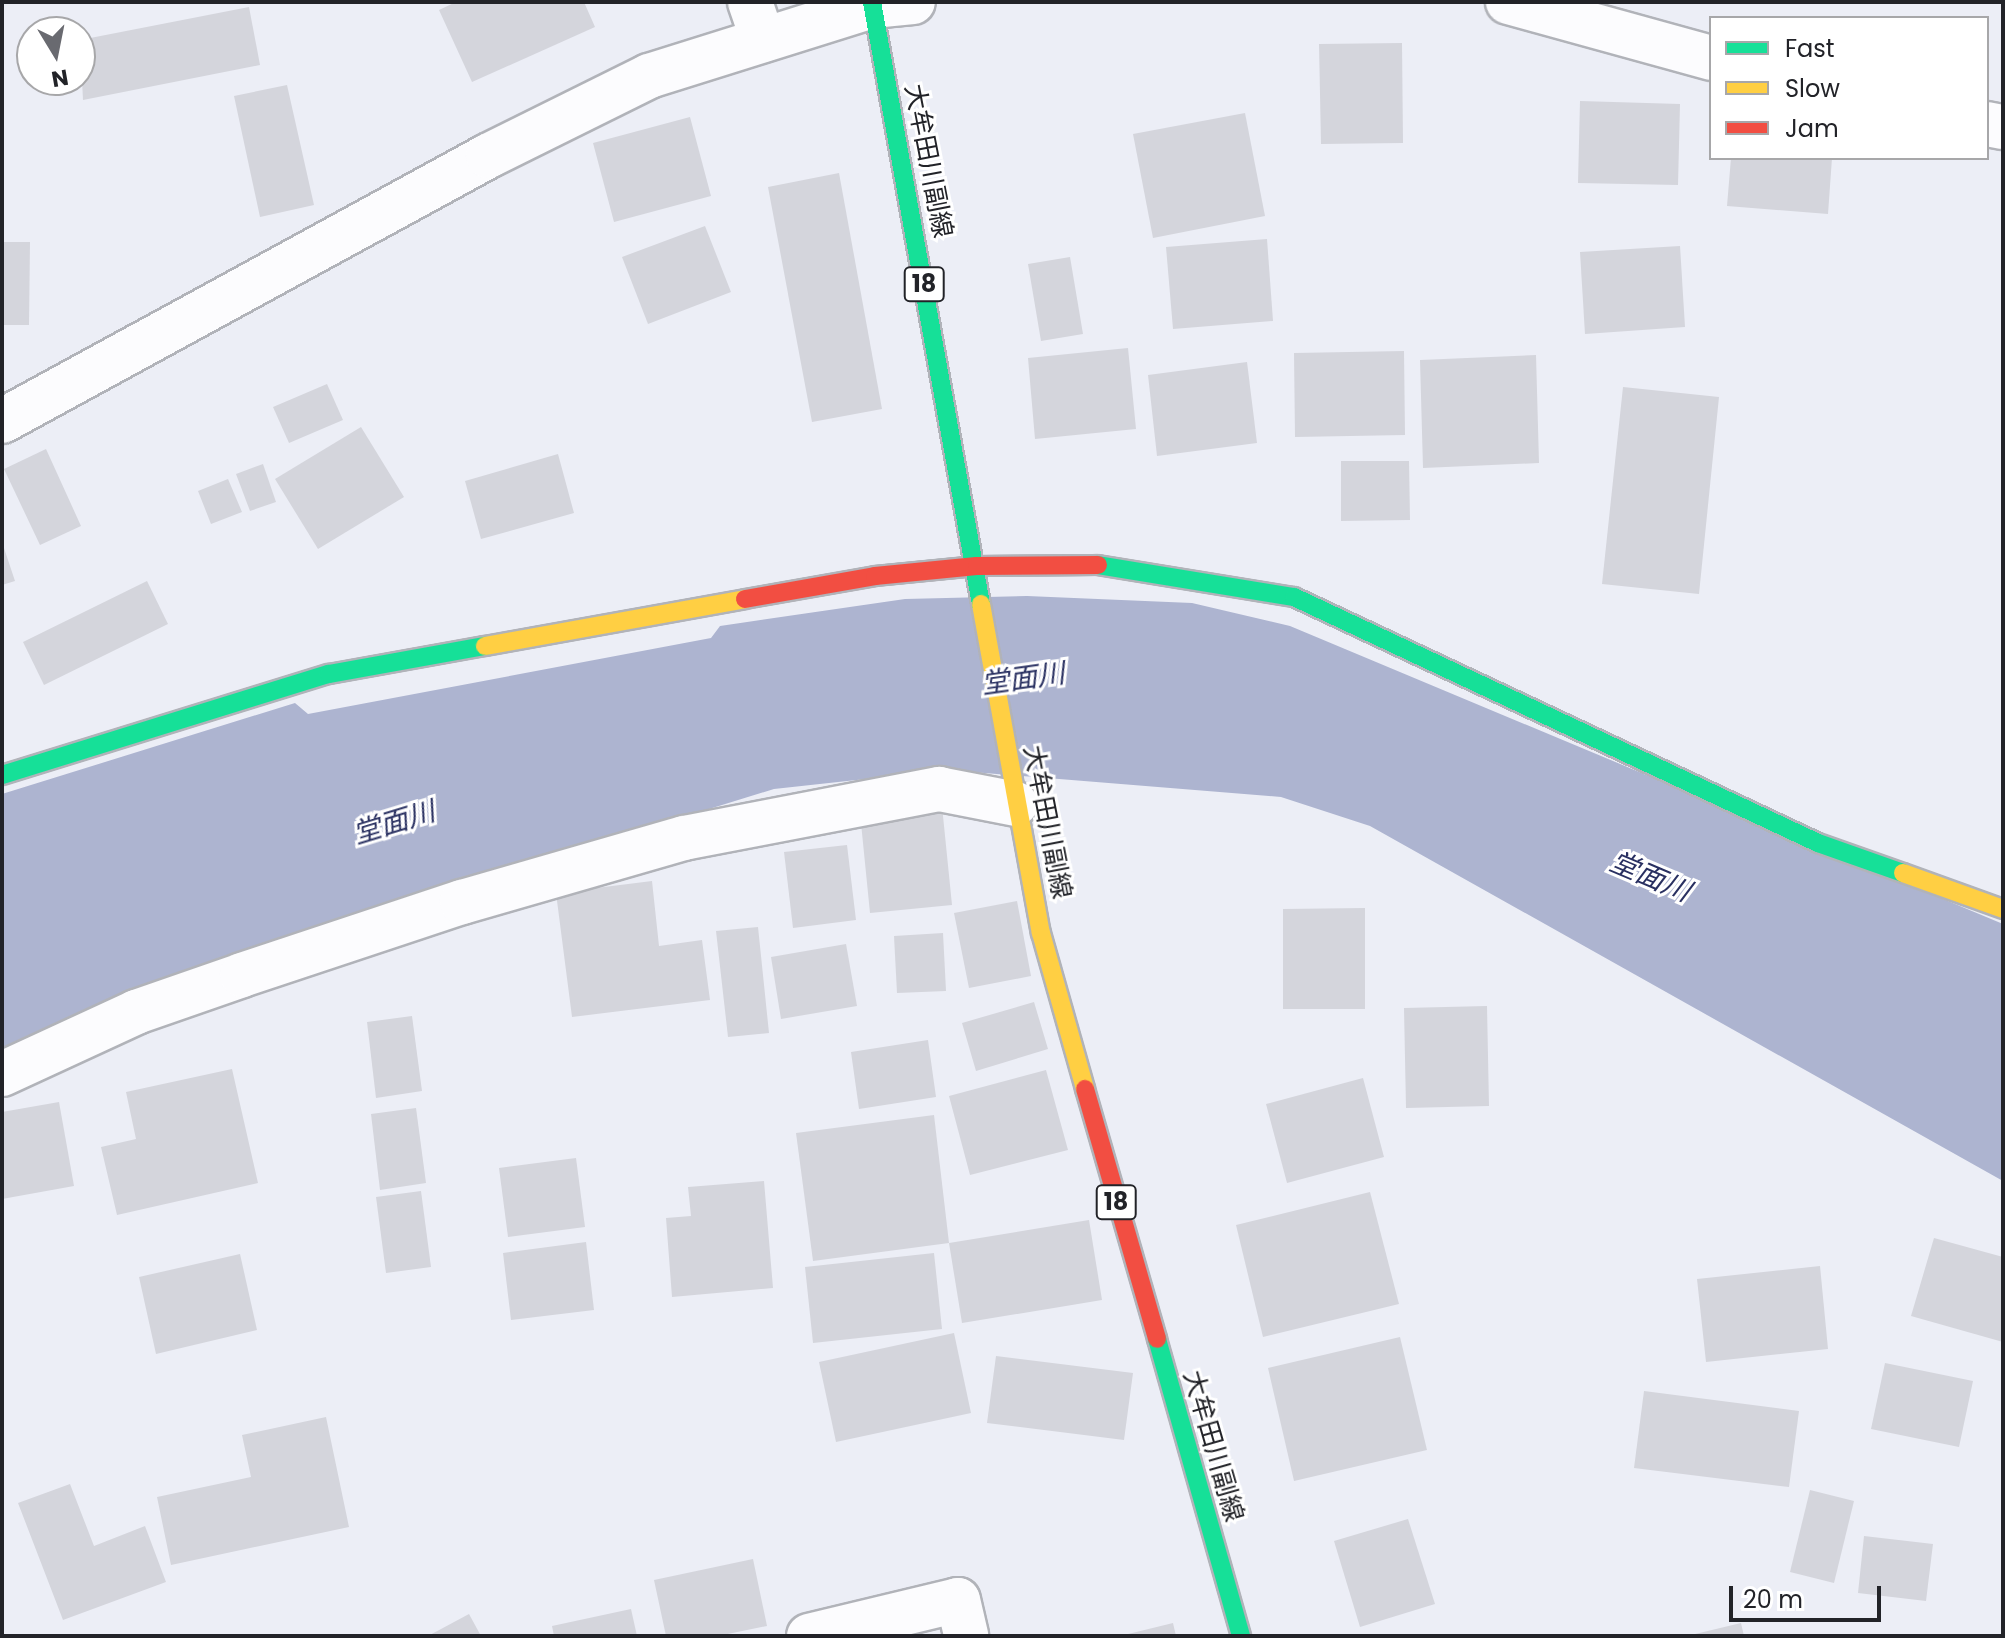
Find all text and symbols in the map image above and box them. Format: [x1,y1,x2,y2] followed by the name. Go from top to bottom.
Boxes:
[16,16,96,96] north arrow
[1709,16,1989,160] legend
[1785,32,1835,65] text: Fast
[49,61,71,95] text: N
[1785,72,1840,105] text: Slow
[898,81,958,241] street label: 大牟田川副線
[1785,112,1839,145] text: Jam
[902,264,946,304] road number: 18
[979,657,1067,701] water label: 堂面川
[1017,742,1077,902] street label: 大牟田川副線
[349,795,439,851] water label: 堂面川
[1605,845,1695,909] water label: 堂面川
[1094,1182,1138,1222] road number: 18
[1177,1367,1249,1525] street label: 大牟田川副線
[1733,1570,1885,1620] scale bar
[1743,1583,1803,1616] text: 20 m

